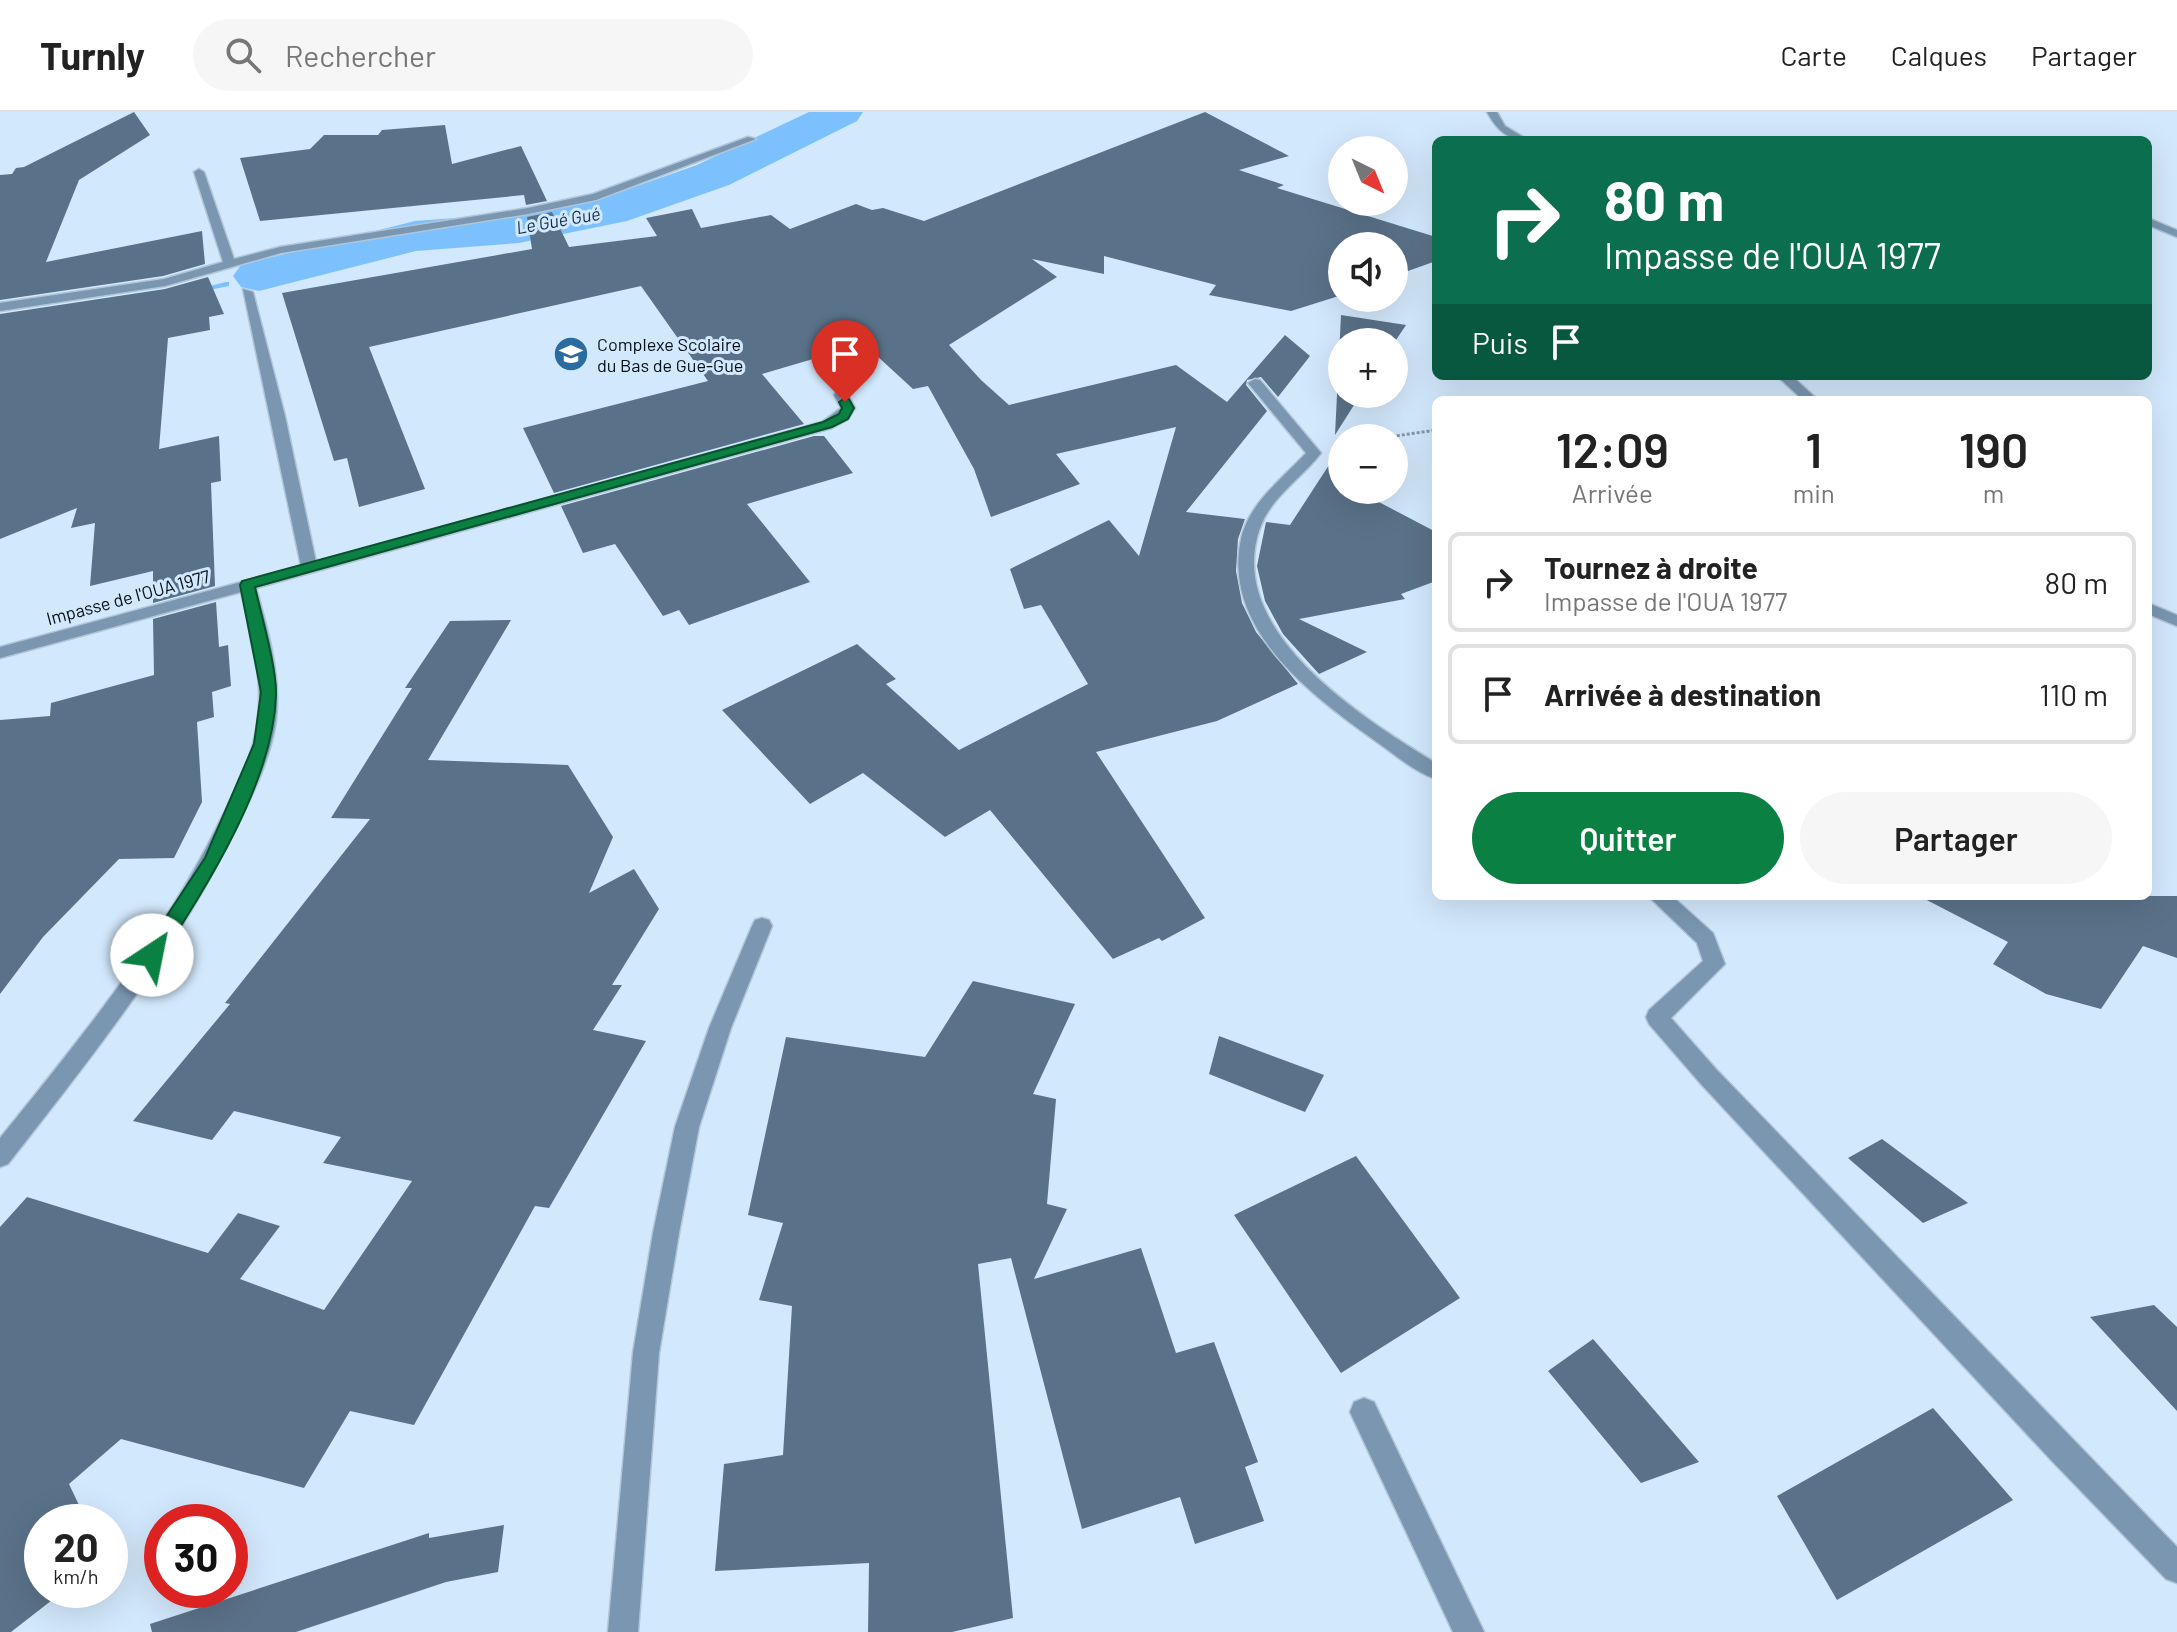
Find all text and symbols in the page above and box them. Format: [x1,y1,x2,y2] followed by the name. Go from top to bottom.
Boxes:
[193,19,753,91] search box
[40,32,145,78] text: Turnly
[221,33,265,77] icon: search
[285,37,436,73] text: Rechercher
[1780,38,1847,72] text: Carte
[1891,38,1987,72] text: Calques
[2031,38,2137,72] text: Partager
[1328,136,1408,216] north arrow
[1328,136,1408,504] map controls
[1604,165,1724,232] text: 80 m
[1472,168,1576,272] icon: right
[514,202,602,238] water label: Le Gué Gué
[1328,232,1408,312] button: sound
[1604,233,1941,276] text: Impasse de l'OUA 1977
[811,320,879,402] pin
[1544,320,1588,364] icon: arrive
[1472,324,1528,360] text: Puis
[1328,328,1408,408] button: +
[823,332,867,376] icon: arrive
[597,333,743,376] place label: Complexe Scolaire du Bas de Gue-Gue
[552,335,590,373] school or university icon: Complexe Scolaire du Bas de Gue-Gue
[1556,420,1669,478] text: 12:09
[1805,420,1822,478] text: 1
[1959,420,2028,478] text: 190
[1328,424,1408,504] button: −
[1572,477,1653,508] text: Arrivée
[1793,477,1835,508] text: min
[1983,477,2004,508] text: m
[1544,549,1758,585] text: Tournez à droite
[1476,560,1520,604] icon: right
[44,564,213,629] street label: Impasse de l'OUA 1977
[2045,564,2108,600] text: 80 m
[1544,585,1787,616] text: Impasse de l'OUA 1977
[1476,672,1520,716] icon: arrive
[1544,676,1821,712] text: Arrivée à destination
[2039,676,2108,712] text: 110 m
[1472,792,1784,884] button: Quitter
[1800,792,2112,884] button: Partager
[110,913,194,997] position arrow
[144,1504,248,1608] speed limit sign: 30
[53,1522,99,1570] text: 20
[53,1564,99,1588] text: km/h

